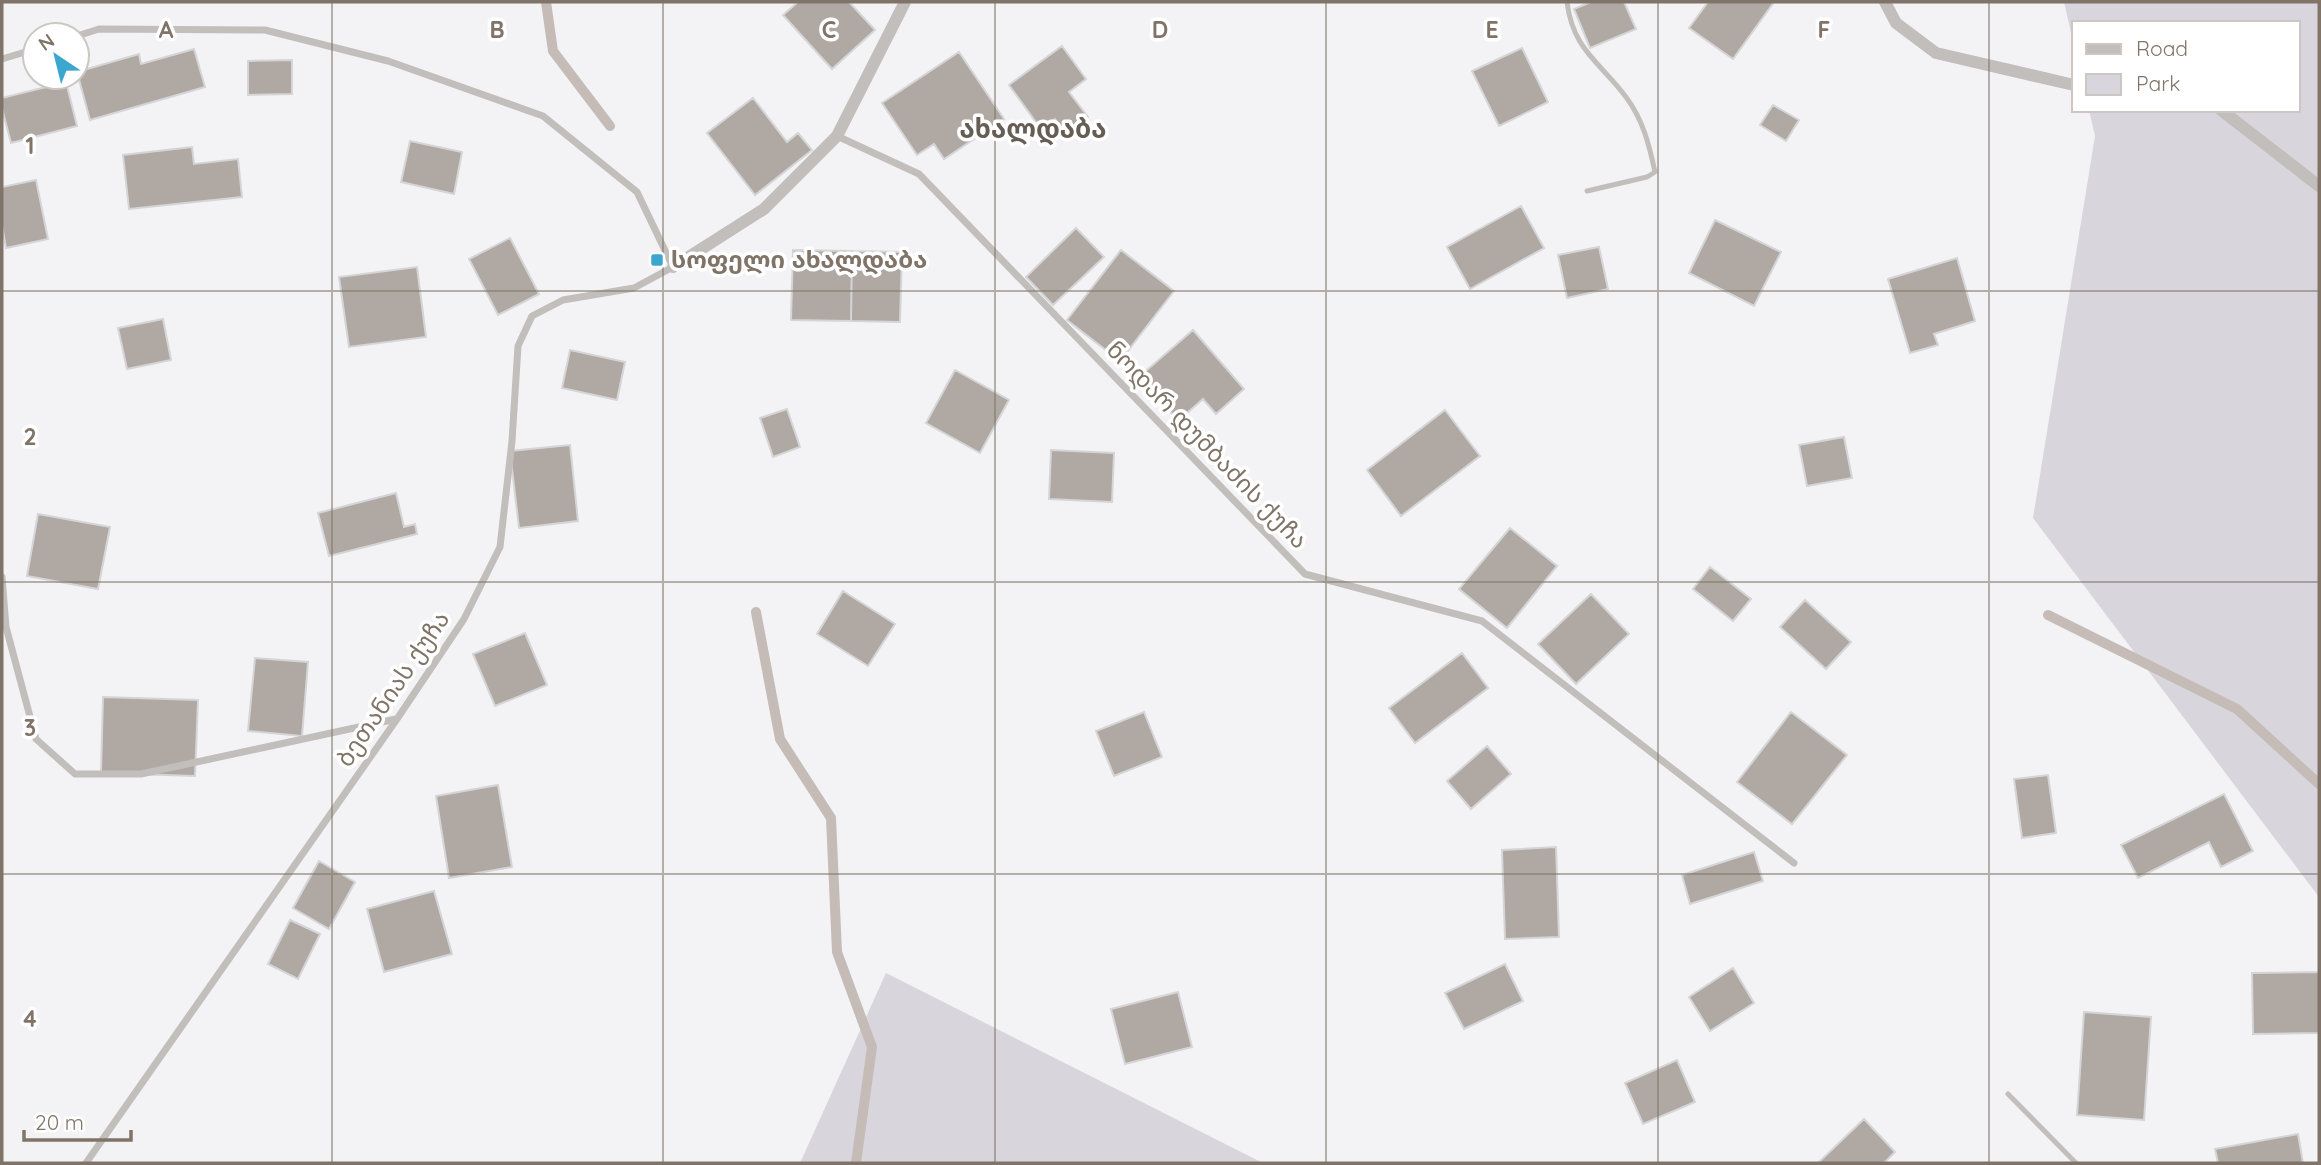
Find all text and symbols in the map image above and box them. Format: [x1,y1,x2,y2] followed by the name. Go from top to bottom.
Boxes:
[159,15,174,44] text: A
[489,15,505,44] text: B
[822,15,836,44] text: C
[1152,15,1168,44] text: D
[1485,15,1499,44] text: E
[1818,15,1830,44] text: F
[21,21,91,91] north arrow
[2072,21,2300,112] legend
[34,28,59,56] text: N
[2136,35,2188,61] text: Road
[2136,70,2180,96] text: Park
[960,112,1106,146] district label: ახალდაბა
[26,131,34,160] text: 1
[671,244,927,275] place label: სოფელი ახალდაბა
[649,252,665,268] marker: სოფელი ახალდაბა
[1101,334,1315,554] street label: ნოდარ დუმბაძის ქუჩა
[23,422,37,451] text: 2
[329,605,455,772] street label: ბეთანიას ქუჩა
[24,713,36,742] text: 3
[23,1004,37,1033] text: 4
[24,1098,131,1142] scale bar
[35,1109,84,1135] text: 20 m

